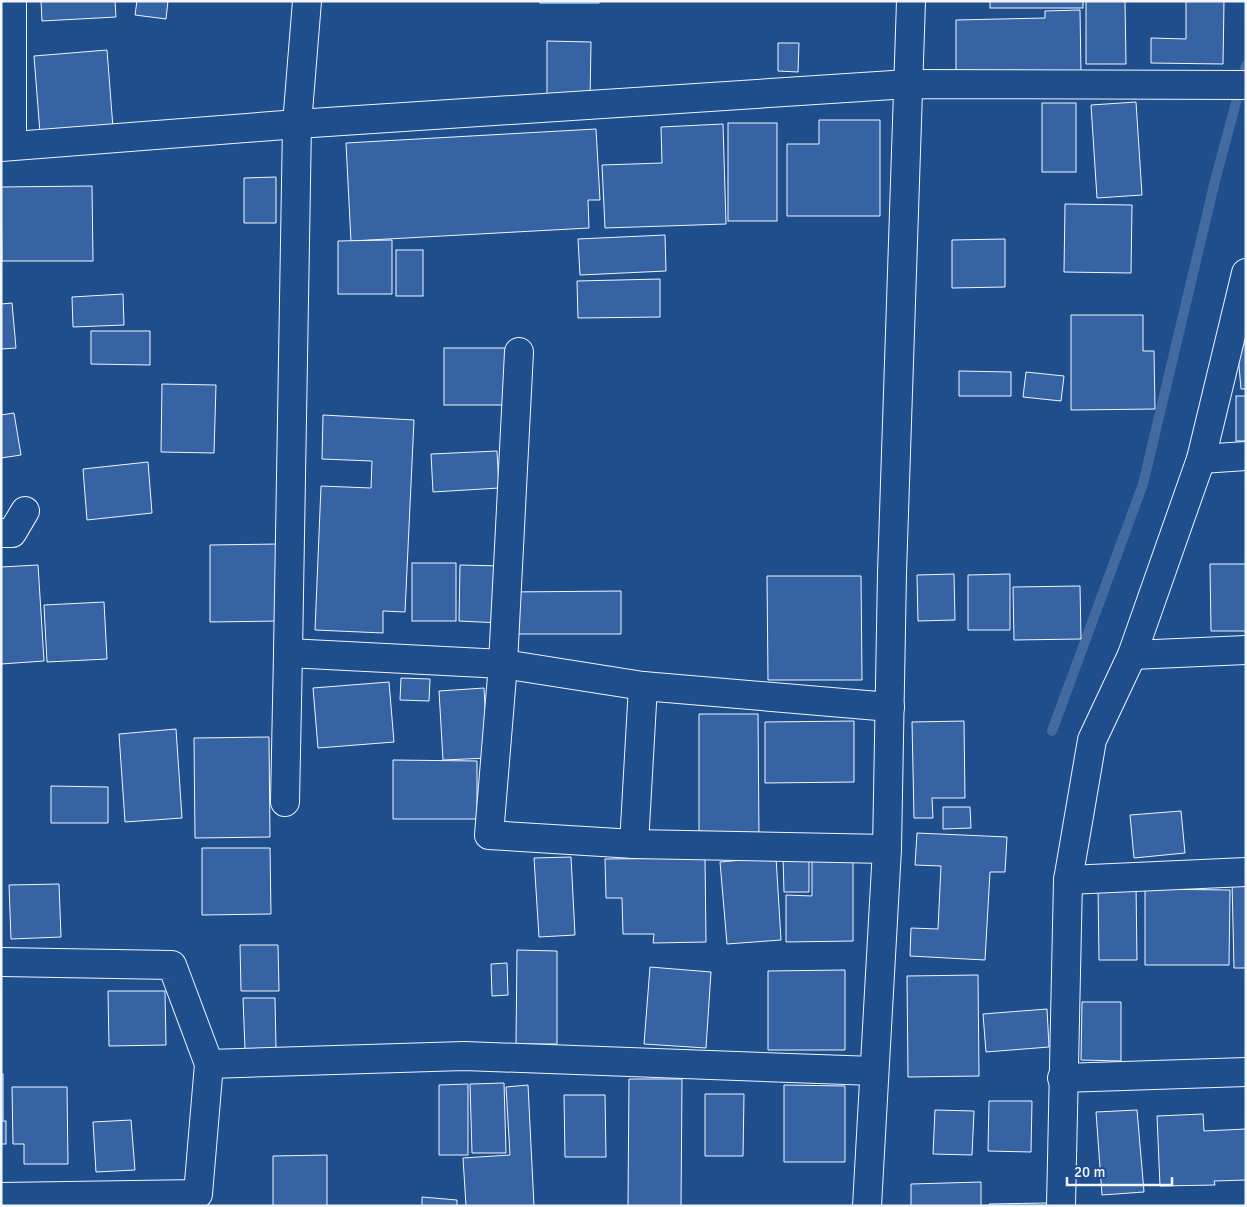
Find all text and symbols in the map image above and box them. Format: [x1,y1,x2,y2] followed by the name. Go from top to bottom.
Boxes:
[1067,1154,1172,1186] scale bar
[1074,1163,1105,1181] text: 20 m

